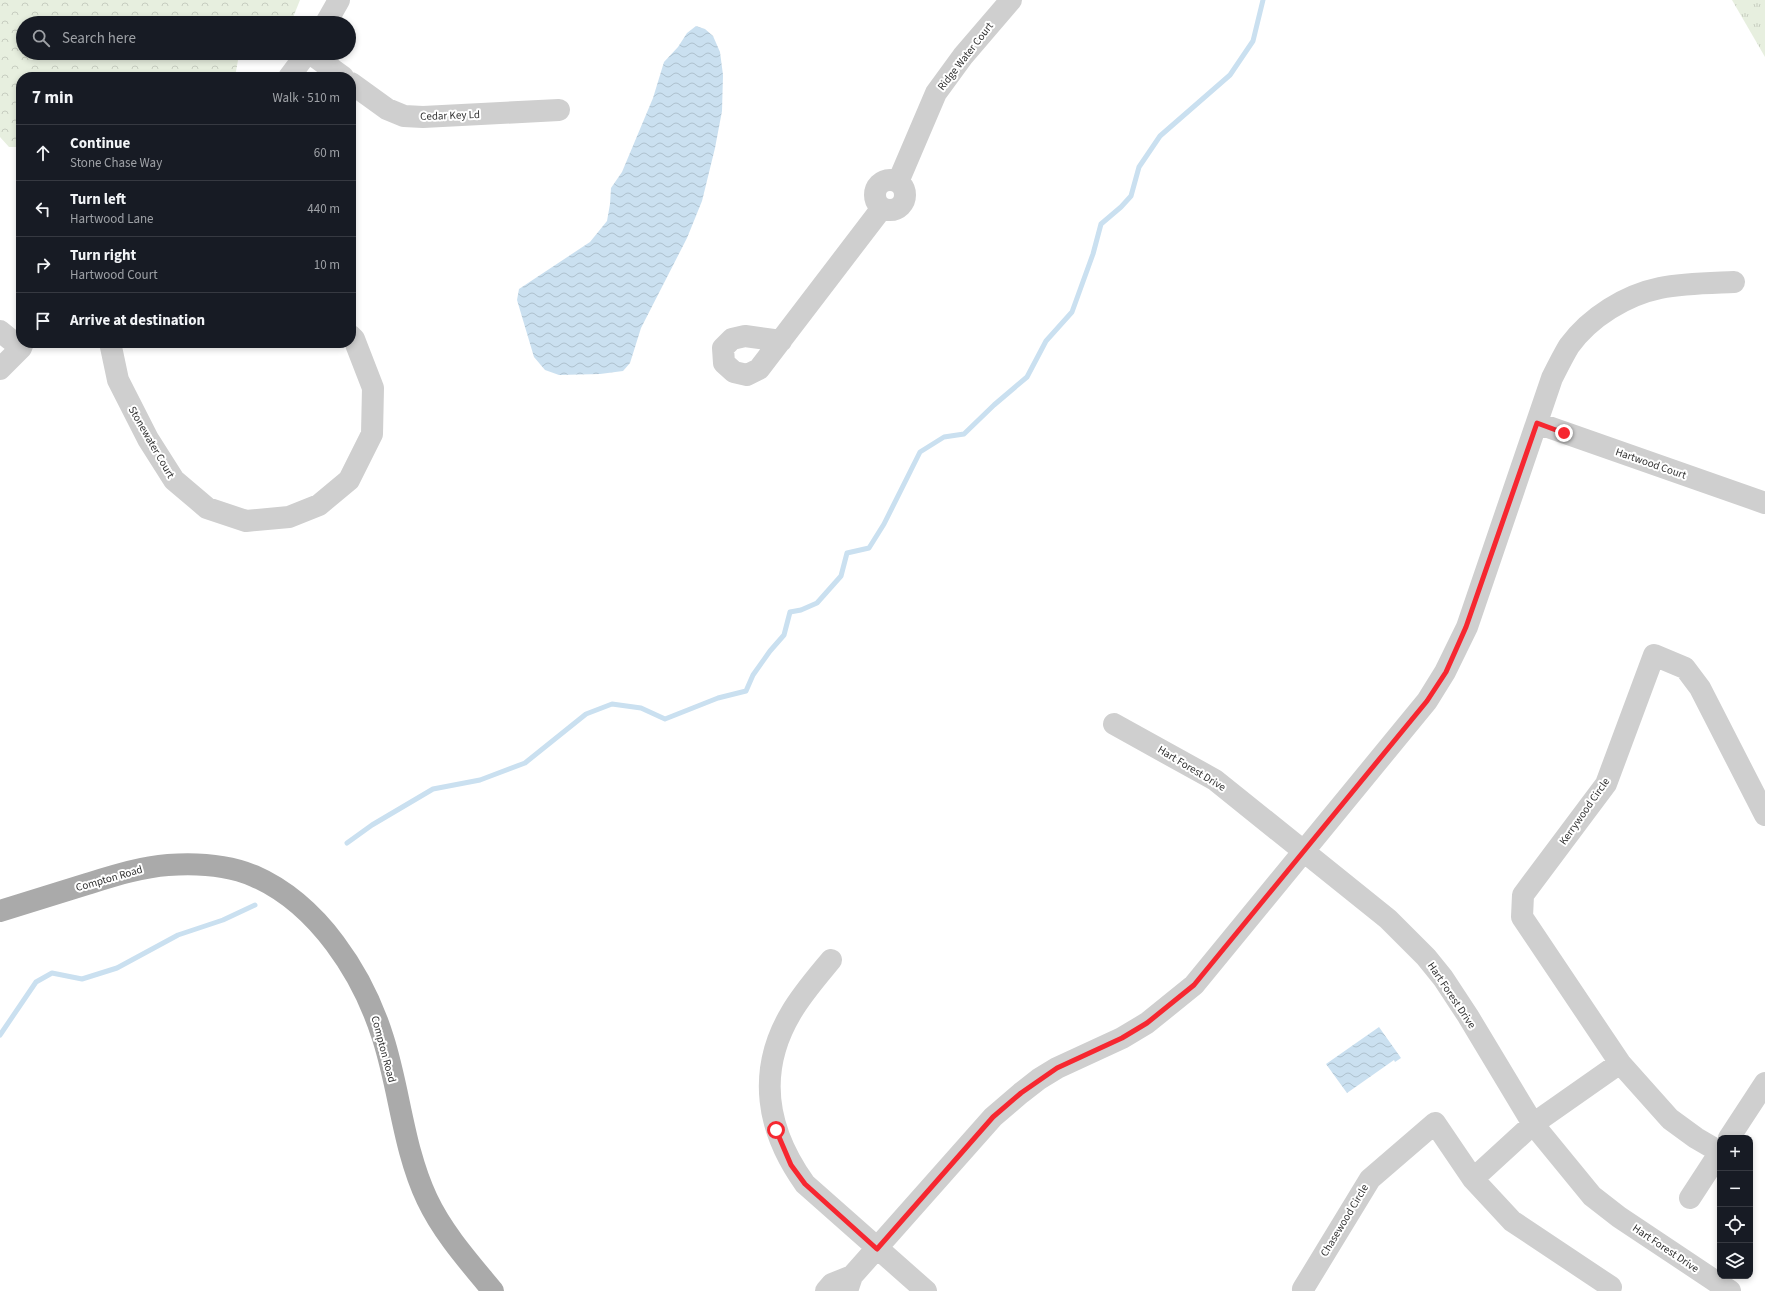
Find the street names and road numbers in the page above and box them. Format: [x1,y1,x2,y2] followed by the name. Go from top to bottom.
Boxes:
[934,19,997,94] street label: Ridge Water Court
[420,107,480,124] street label: Cedar Key Ld
[125,404,178,481] street label: Stonewater Court
[1613,444,1689,483] street label: Hartwood Court
[1155,742,1229,795] street label: Hart Forest Drive
[1556,774,1613,848] street label: Kerrywood Circle
[74,862,144,895] street label: Compton Road
[1424,959,1480,1032] street label: Hart Forest Drive
[367,1014,400,1084] street label: Compton Road
[1317,1181,1372,1259] street label: Chasewood Circle
[1630,1221,1702,1276] street label: Hart Forest Drive

